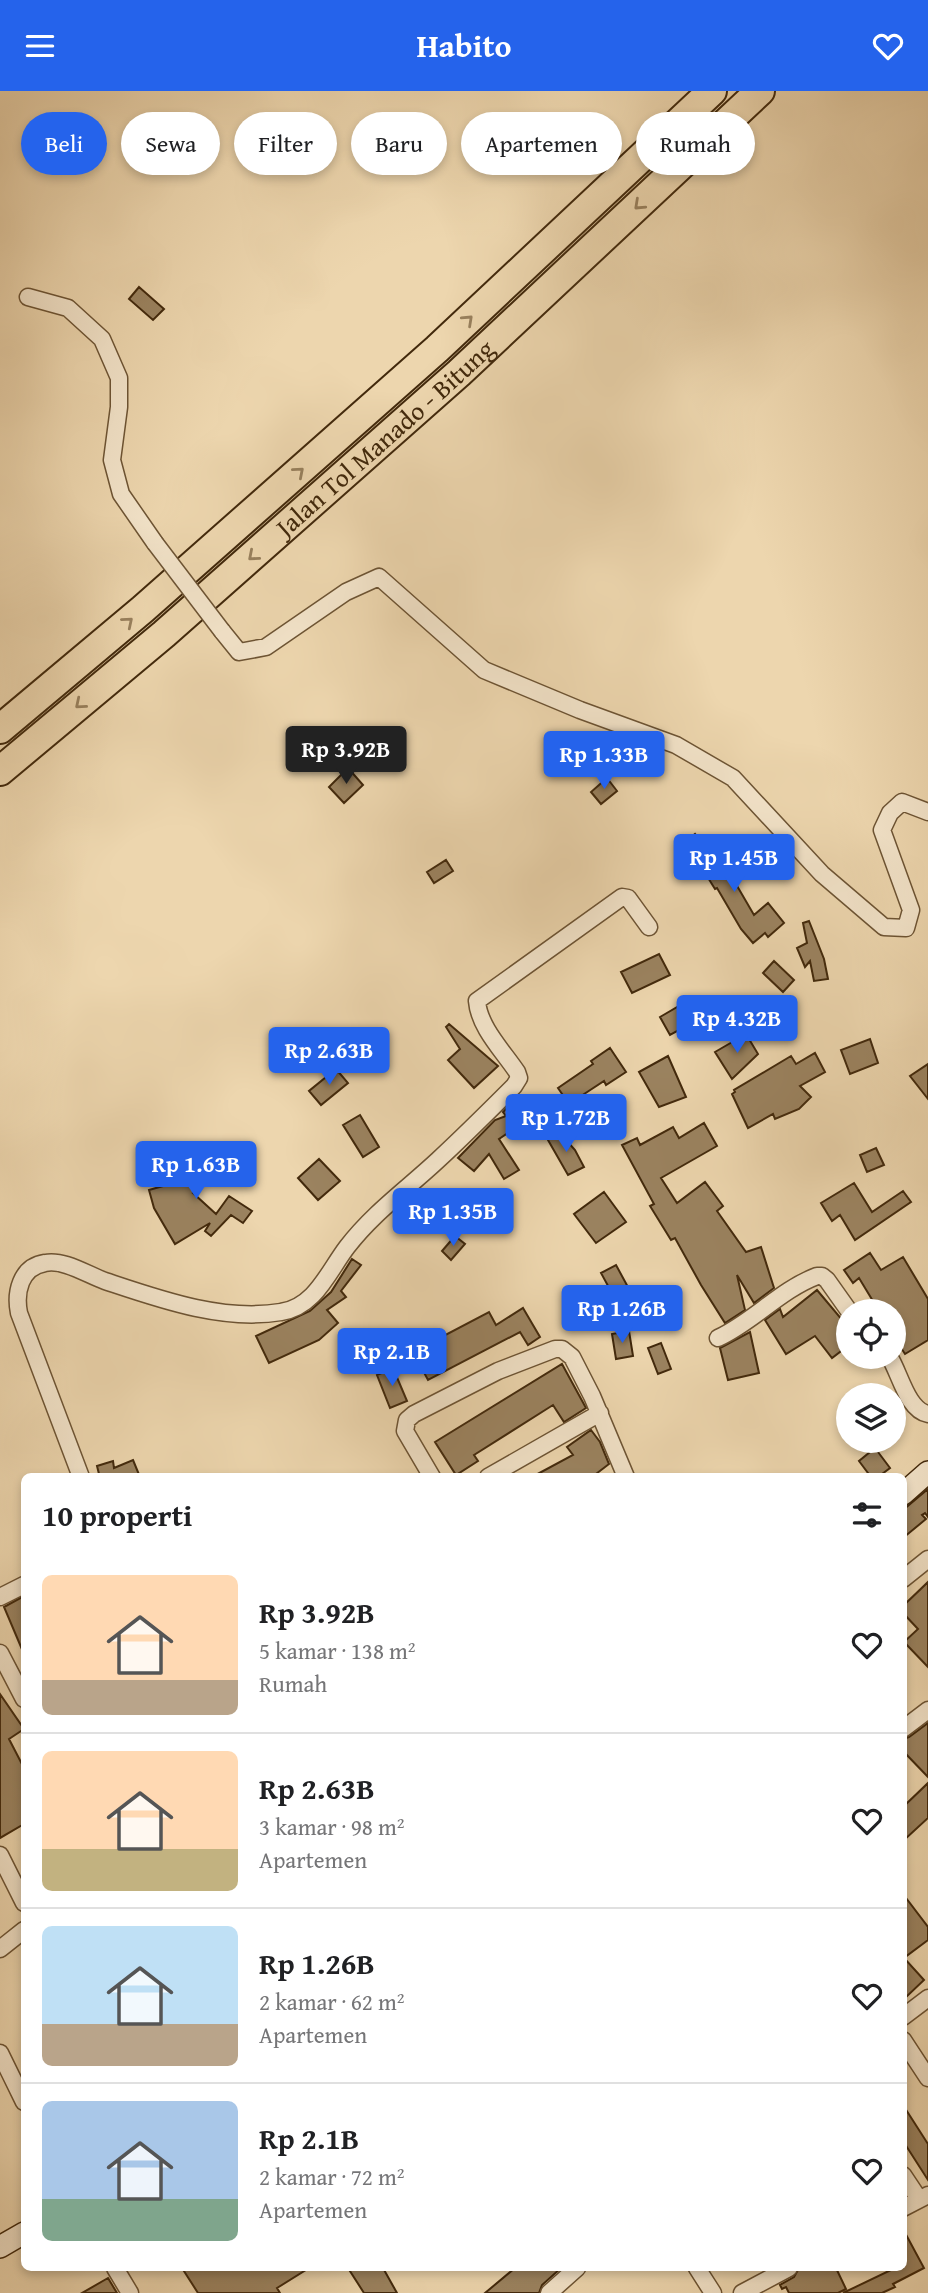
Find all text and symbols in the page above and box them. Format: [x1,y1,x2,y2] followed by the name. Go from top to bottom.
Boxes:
[416,22,512,69] text: Habito
[21,27,59,65] icon: menu
[869,27,907,65] icon: heart
[21,112,107,175] chip: Beli
[121,112,220,175] chip: Sewa
[234,112,337,175] chip: Filter
[351,112,447,175] chip: Baru
[461,112,622,175] chip: Apartemen
[636,112,755,175] chip: Rumah
[634,196,647,209] one-way arrow
[460,316,473,329] one-way arrow
[264,330,503,548] street label: Jalan Tol Manado - Bitung
[290,468,303,480] one-way arrow
[248,548,261,560] one-way arrow
[119,618,132,630] one-way arrow
[76,696,89,708] one-way arrow
[274,727,418,786] pin: Rp 3.92B
[532,731,676,791] pin: Rp 1.33B
[302,732,390,765] text: Rp 3.92B
[560,737,648,770] text: Rp 1.33B
[662,835,806,894] pin: Rp 1.45B
[690,840,778,873] text: Rp 1.45B
[665,995,809,1055] pin: Rp 4.32B
[693,1001,781,1034] text: Rp 4.32B
[257,1027,401,1087] pin: Rp 2.63B
[285,1033,373,1066] text: Rp 2.63B
[494,1095,638,1154] pin: Rp 1.72B
[522,1100,610,1133] text: Rp 1.72B
[124,1141,268,1201] pin: Rp 1.63B
[152,1147,240,1180] text: Rp 1.63B
[381,1189,525,1248] pin: Rp 1.35B
[409,1194,497,1227] text: Rp 1.35B
[550,1285,694,1345] pin: Rp 1.26B
[578,1291,666,1324] text: Rp 1.26B
[836,1299,906,1453] map controls
[836,1299,906,1369] button: locate
[327,1329,457,1388] pin: Rp 2.1B
[354,1334,430,1367] text: Rp 2.1B
[836,1383,906,1453] button: layers
[42,1493,192,1537] text: 10 properti
[848,1496,886,1534] icon: filters
[259,1590,375,1634] text: Rp 3.92B
[98,1603,182,1687] icon: home
[848,1626,886,1664] icon: heart
[259,1634,416,1667] text: 5 kamar · 138 m²
[259,1667,327,1700] text: Rumah
[259,1766,375,1810] text: Rp 2.63B
[98,1779,182,1863] icon: home
[848,1802,886,1840] icon: heart
[259,1810,405,1843] text: 3 kamar · 98 m²
[259,1843,367,1876] text: Apartemen
[259,1941,375,1985] text: Rp 1.26B
[98,1954,182,2038] icon: home
[848,1977,886,2015] icon: heart
[259,1985,405,2018] text: 2 kamar · 62 m²
[259,2018,367,2051] text: Apartemen
[259,2116,359,2160] text: Rp 2.1B
[98,2129,182,2213] icon: home
[848,2152,886,2190] icon: heart
[259,2160,405,2193] text: 2 kamar · 72 m²
[259,2193,367,2226] text: Apartemen

